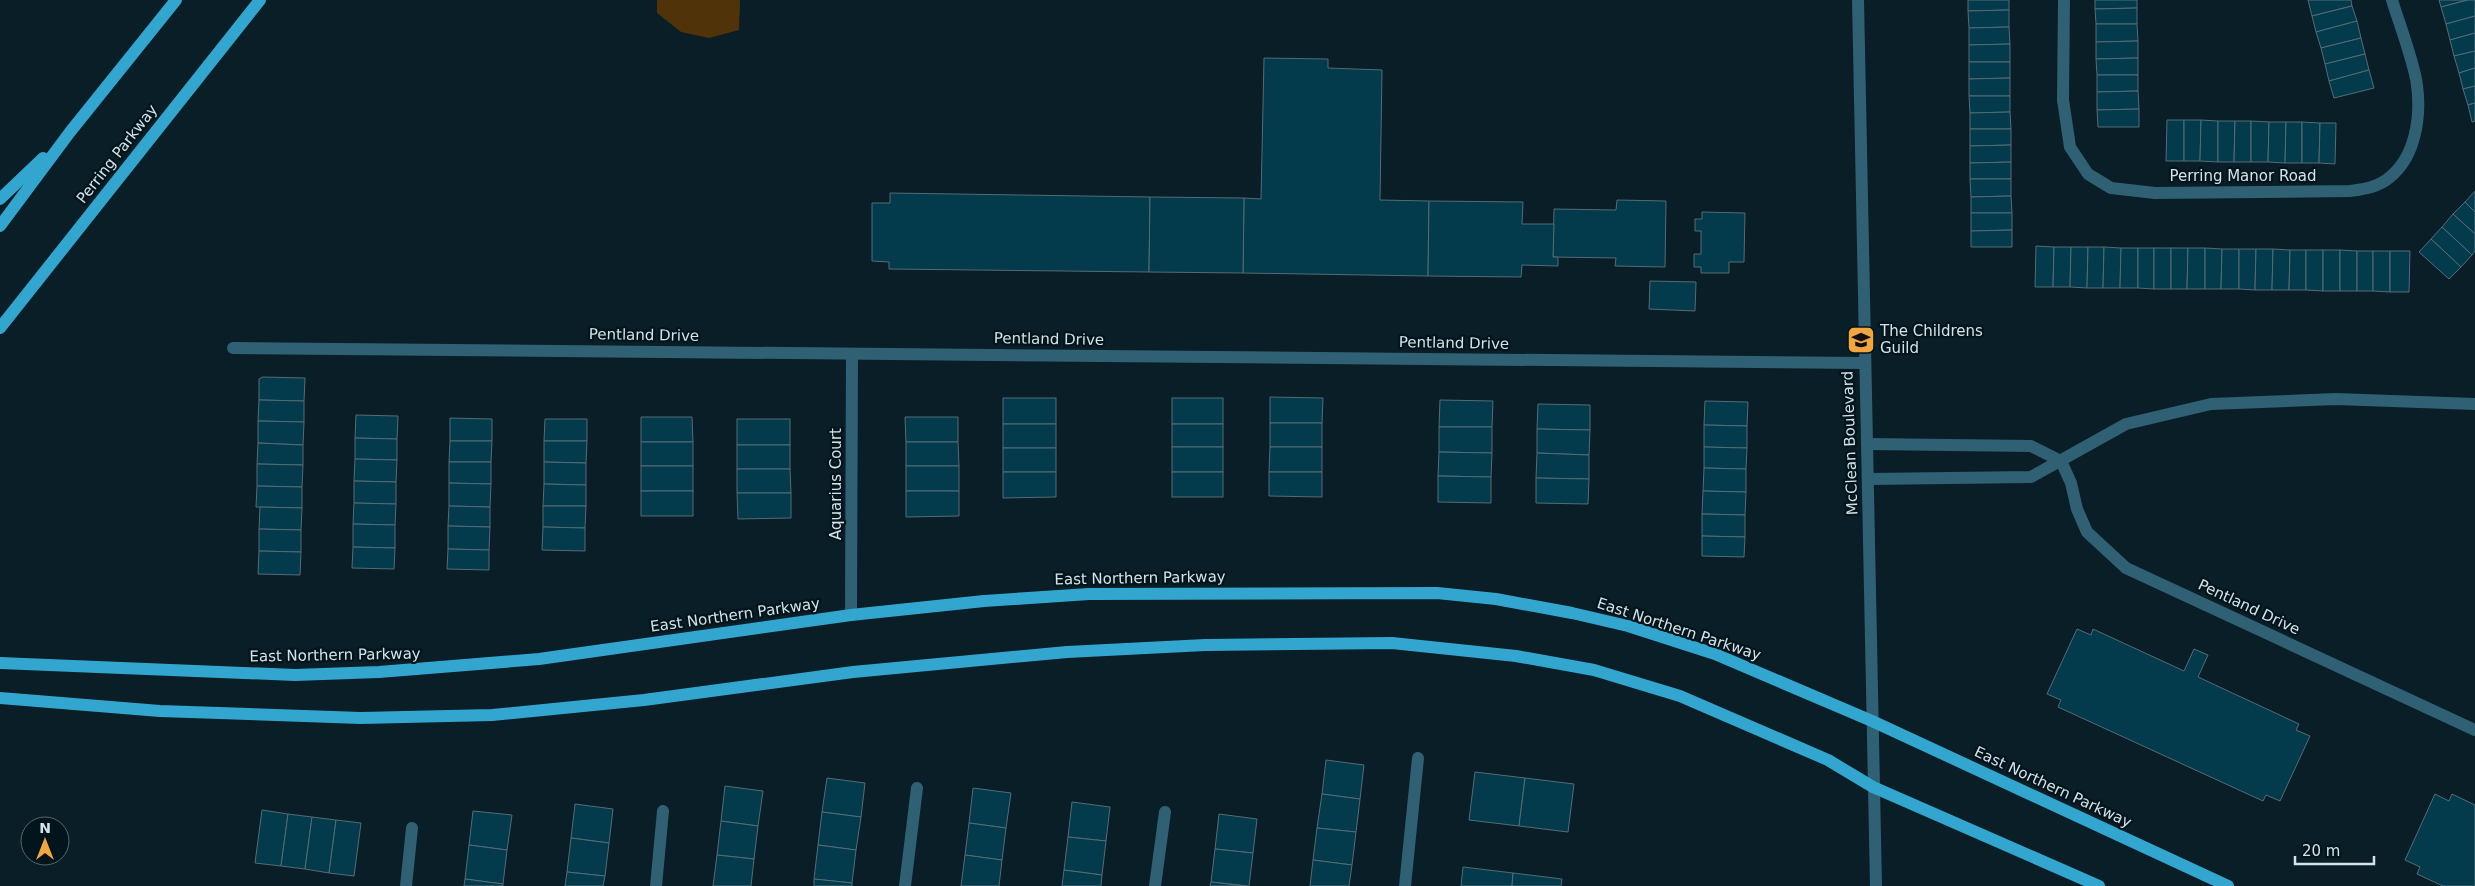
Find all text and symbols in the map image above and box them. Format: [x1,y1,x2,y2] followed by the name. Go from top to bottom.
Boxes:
[73,101,161,207] street label: Perring Parkway
[2169,167,2317,185] street label: Perring Manor Road
[1879,322,1983,357] place label: The Childrens Guild
[589,325,699,345] street label: Pentland Drive
[1846,325,1876,355] school or university icon: The Childrens Guild
[994,329,1104,349] street label: Pentland Drive
[1399,333,1509,353] street label: Pentland Drive
[1838,371,1862,515] street label: McClean Boulevard
[827,428,845,540] street label: Aquarius Court
[1054,568,1226,588] street label: East Northern Parkway
[2195,576,2303,638] street label: Pentland Drive
[649,594,821,636] street label: East Northern Parkway
[1595,594,1763,664] street label: East Northern Parkway
[249,645,421,665] street label: East Northern Parkway
[1972,743,2135,831] street label: East Northern Parkway
[20,816,70,866] north arrow
[39,820,51,836] text: N
[2295,834,2374,866] scale bar
[2302,842,2340,860] text: 20 m

